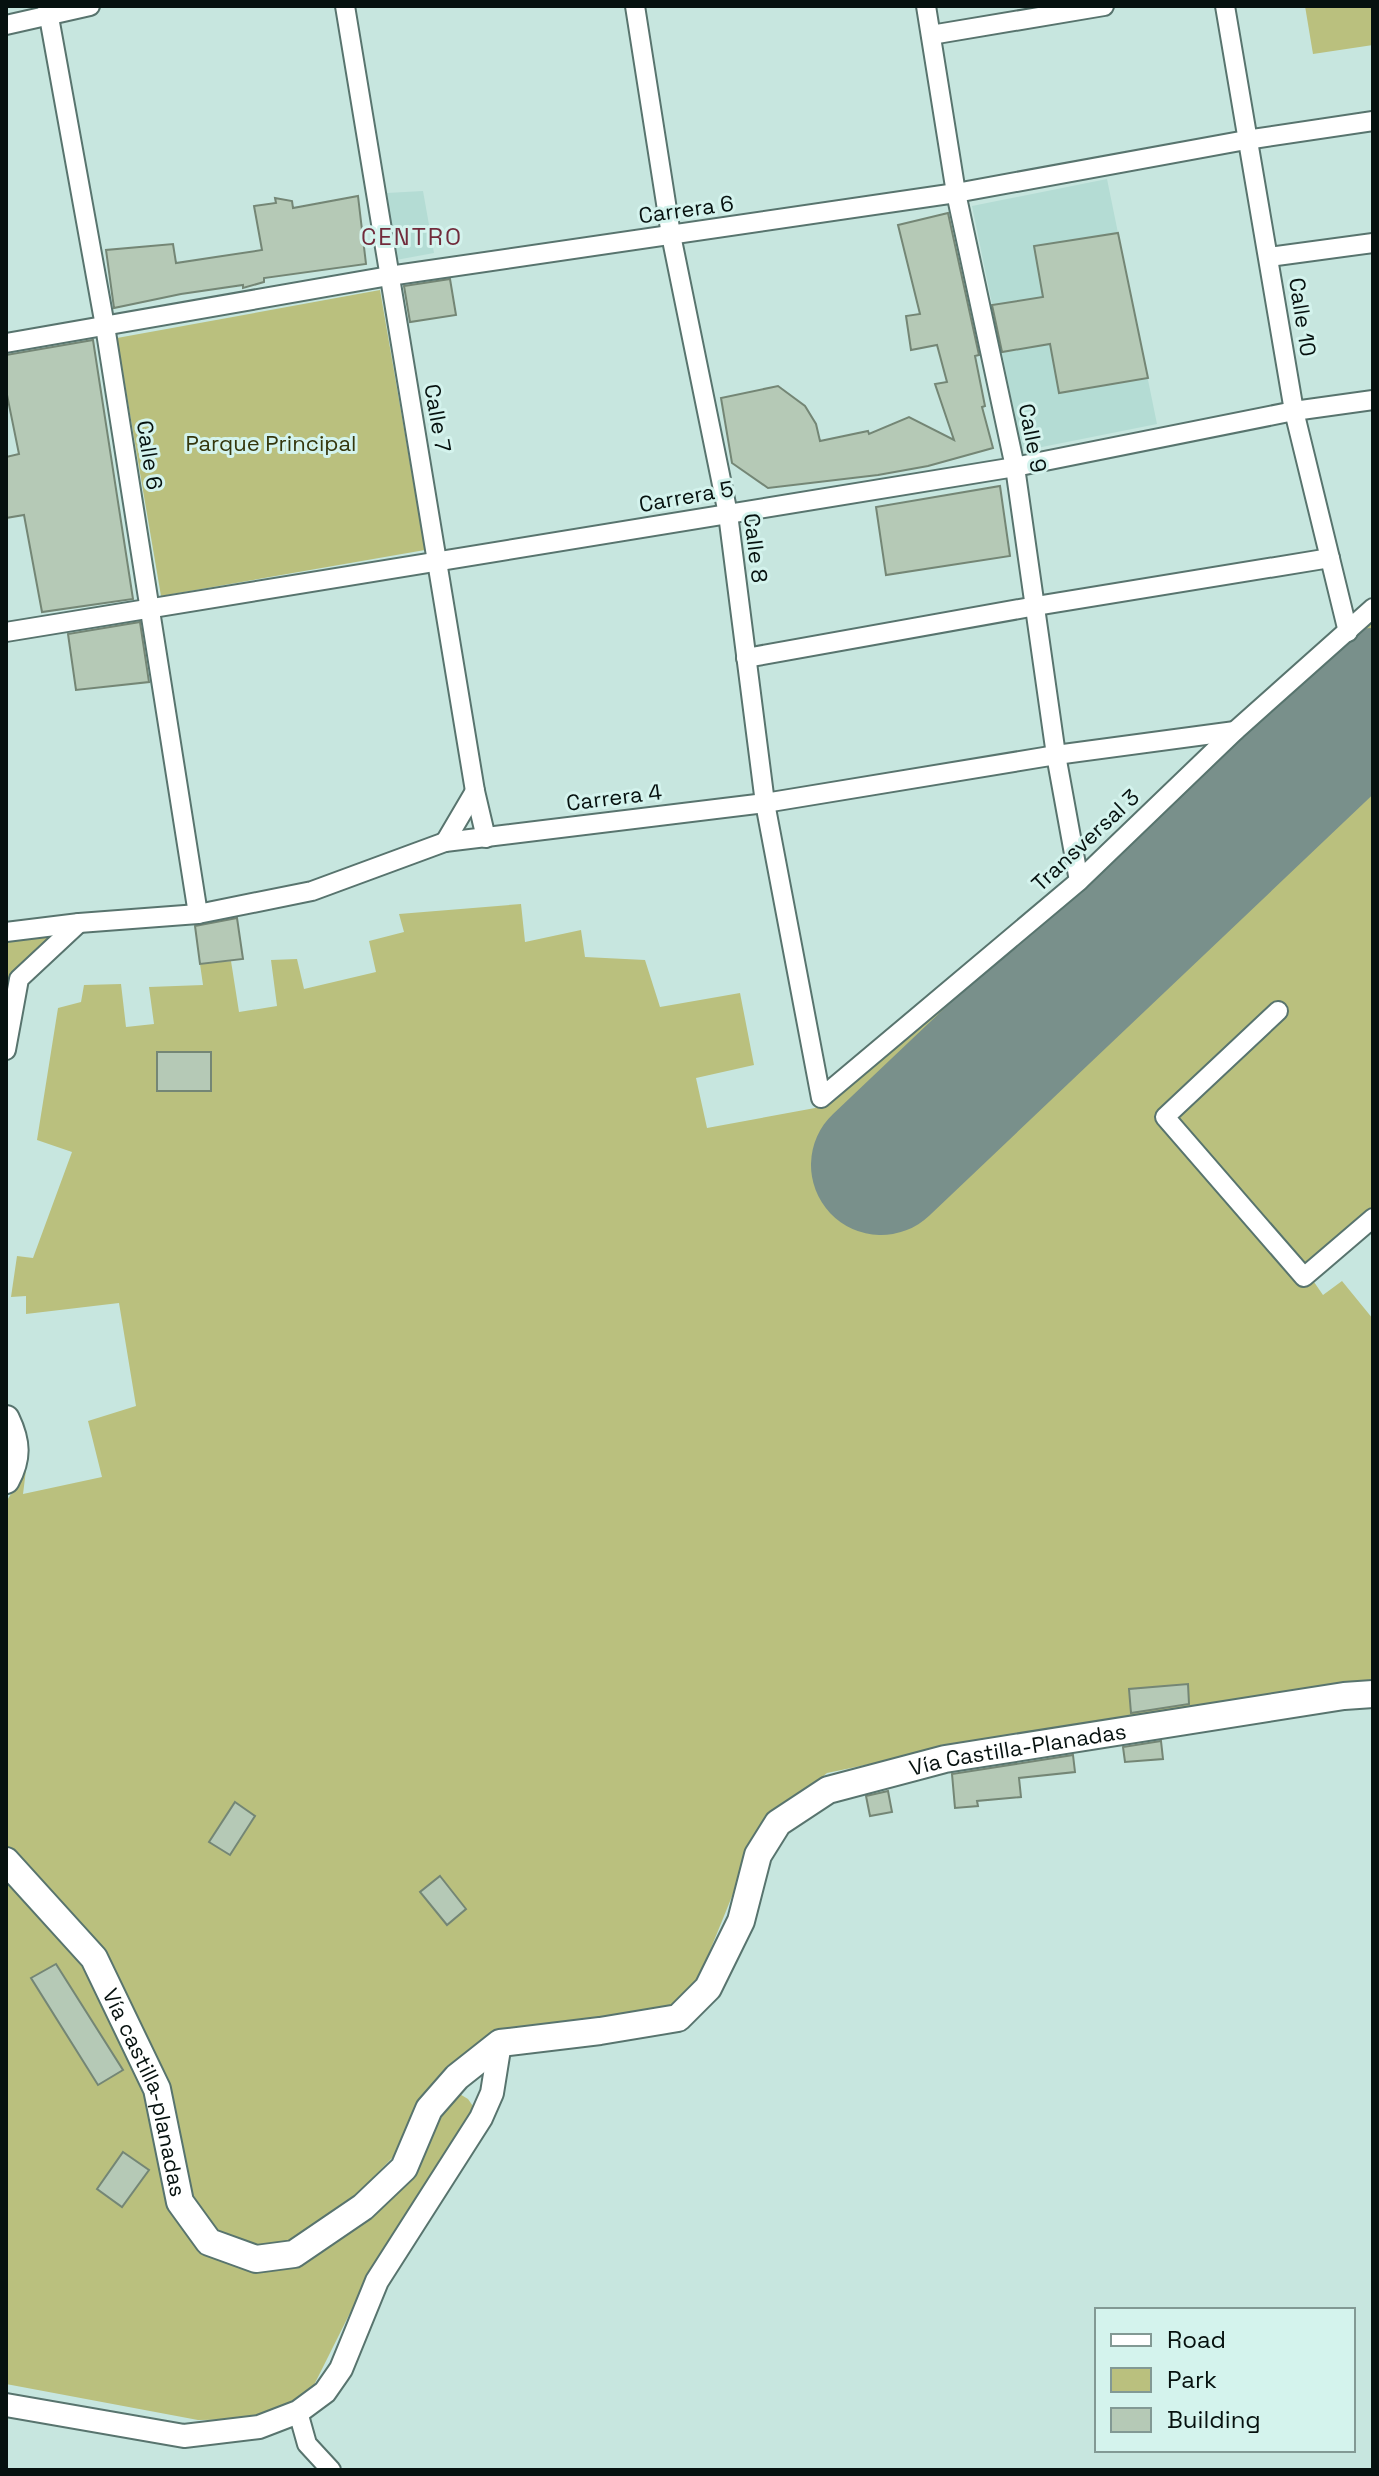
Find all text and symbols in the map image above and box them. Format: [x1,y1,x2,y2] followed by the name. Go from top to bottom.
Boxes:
[637,188,735,230] street label: Carrera 6
[361,221,463,252] district label: CENTRO
[1283,276,1323,358] street label: Calle 10
[418,382,458,454] street label: Calle 7
[1013,401,1053,475] street label: Calle 9
[131,418,169,492] street label: Calle 6
[186,429,356,457] park label: Parque Principal
[637,474,735,518] street label: Carrera 5
[738,512,774,584] street label: Calle 8
[565,777,664,817] street label: Carrera 4
[1025,783,1145,897] street label: Transversal 3
[906,1717,1128,1782] street label: Vía Castilla-Planadas
[97,1984,193,2199] street label: Vía castilla-planadas
[1095,2308,1355,2452] legend
[1167,2324,1226,2355] text: Road
[1167,2364,1217,2395] text: Park
[1167,2404,1261,2435] text: Building

